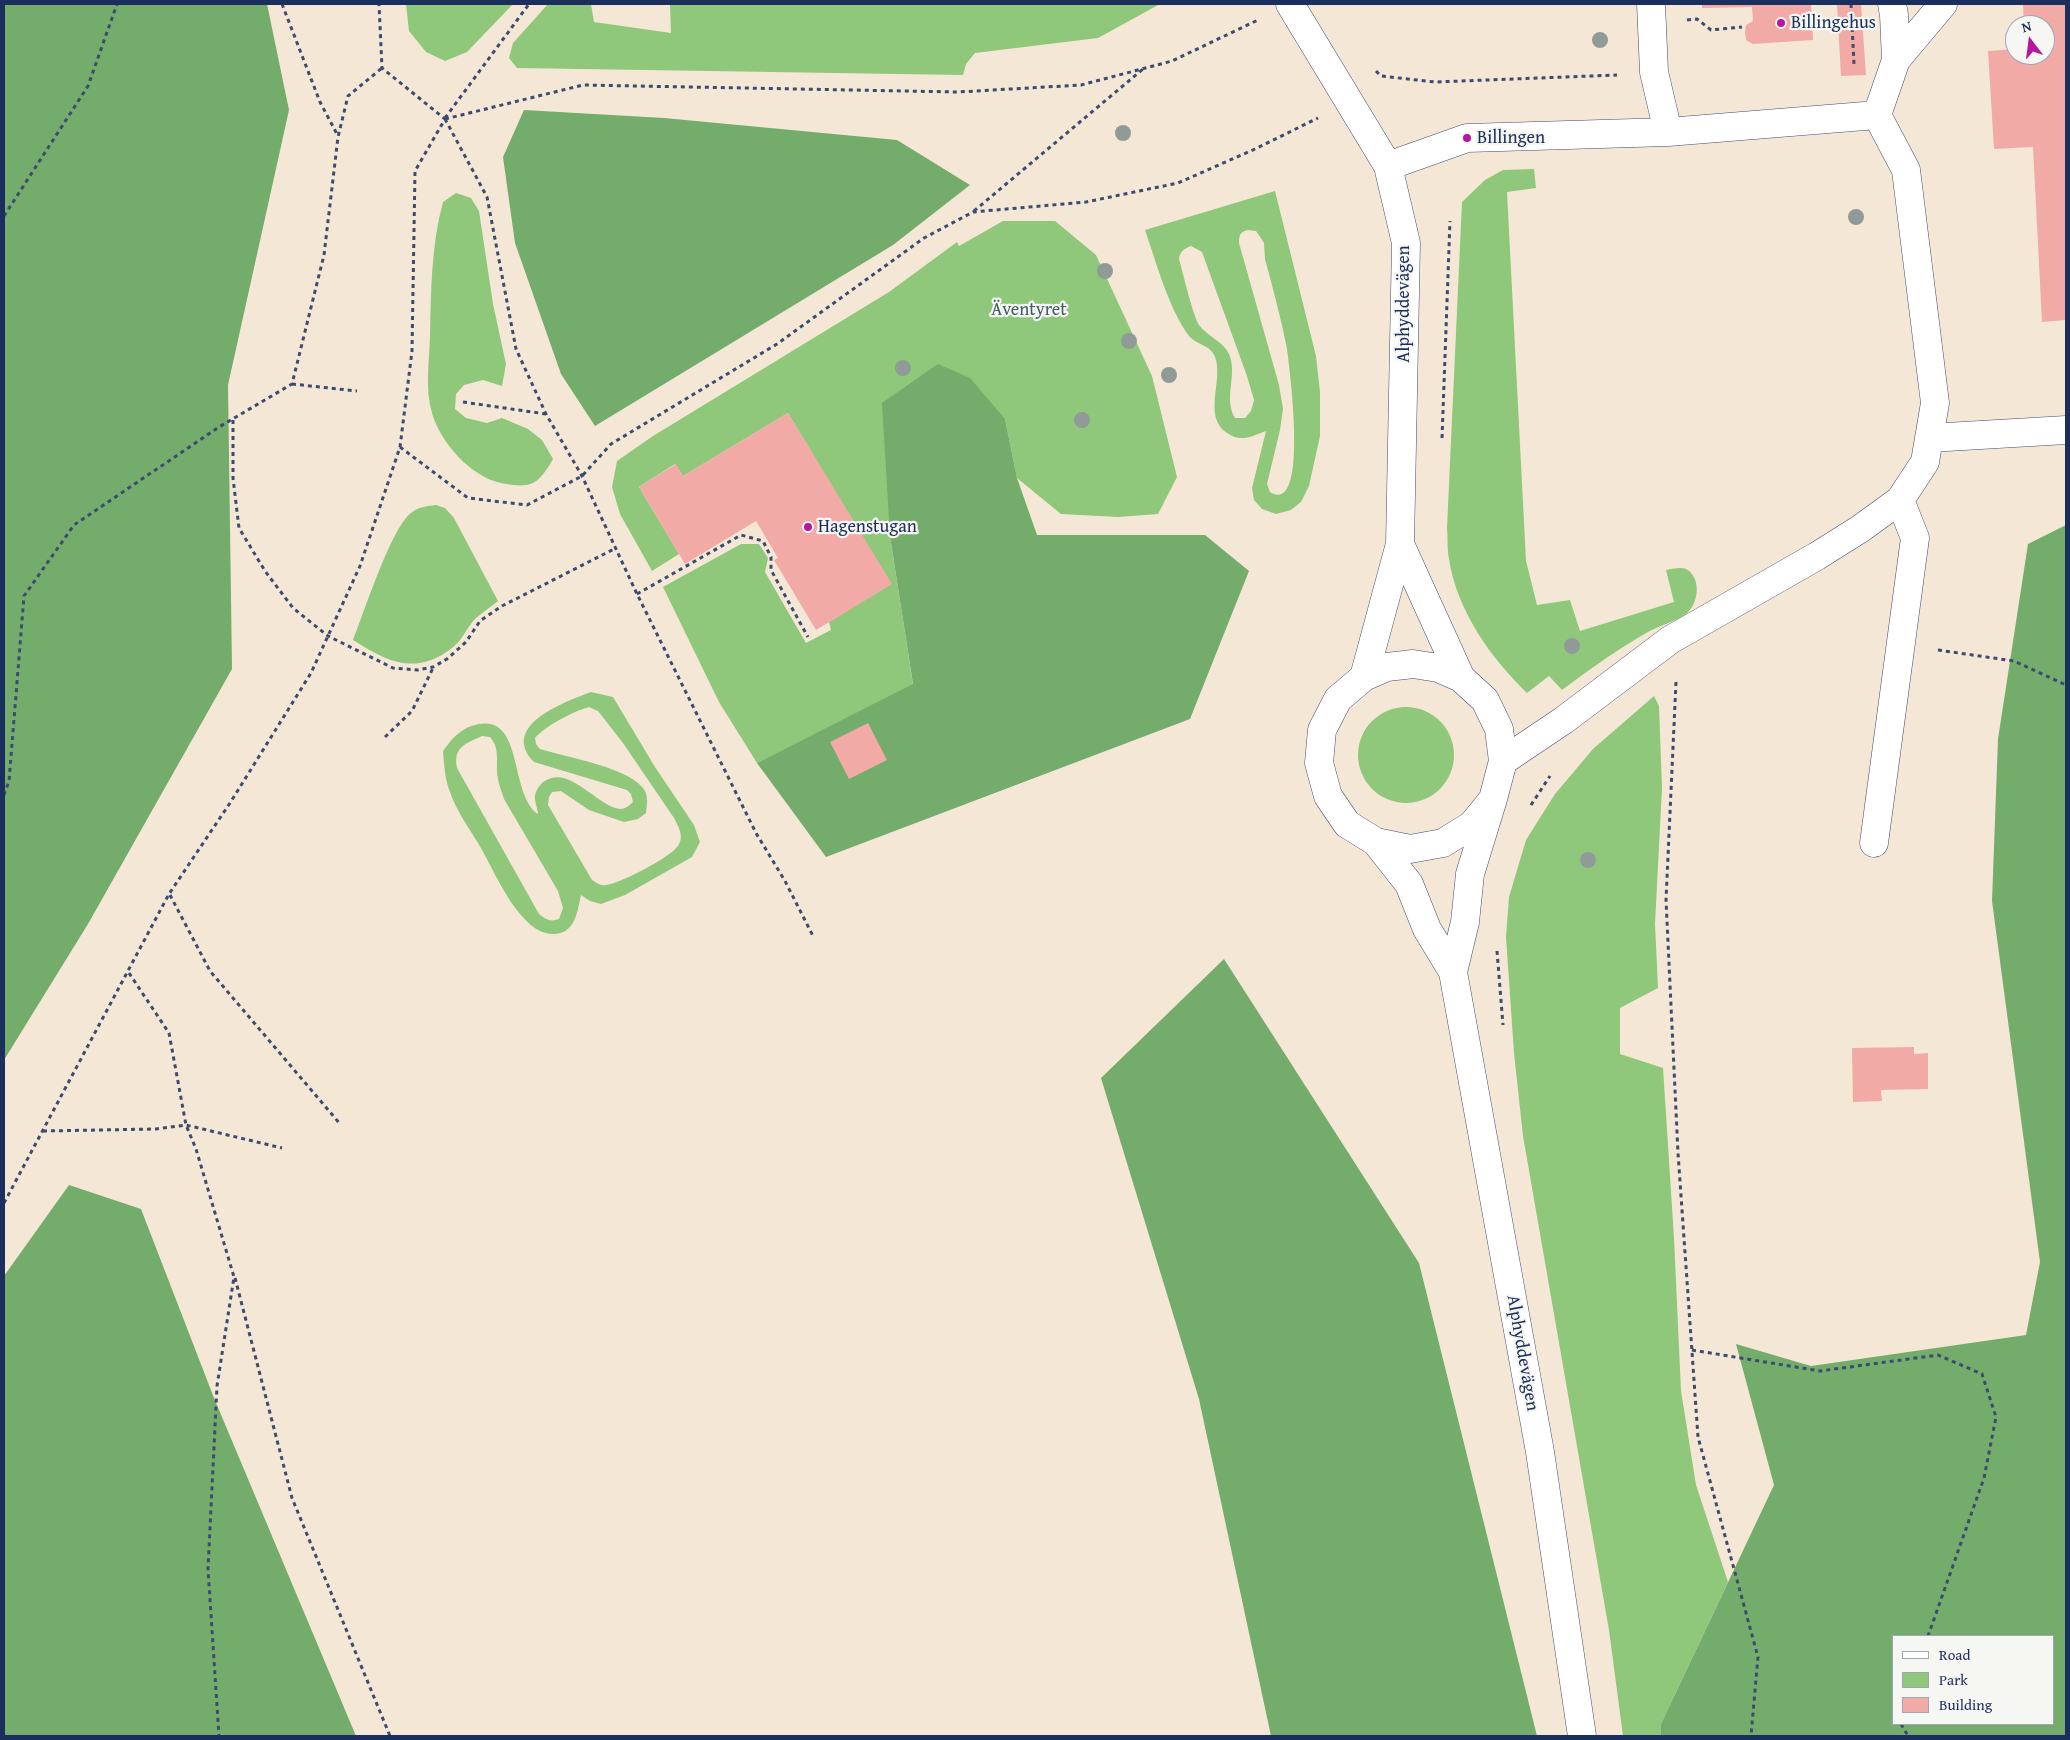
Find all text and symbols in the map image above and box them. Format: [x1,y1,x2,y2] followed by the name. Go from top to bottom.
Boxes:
[1791,12,1876,34] place label: Billingehus
[2005,15,2055,65] north arrow
[2019,16,2033,37] text: N
[1775,17,1787,29] marker: Billingehus
[1477,127,1545,149] place label: Billingen
[1461,132,1473,144] marker: Billingen
[1393,245,1415,363] street label: Alphyddevägen
[991,299,1067,321] park label: Äventyret
[818,516,917,538] place label: Hagenstugan
[802,521,814,533] marker: Hagenstugan
[1501,1293,1543,1413] street label: Alphyddevägen
[1892,1635,2055,1725] legend
[1939,1644,1970,1665] text: Road
[1939,1669,1968,1690] text: Park
[1939,1694,1992,1715] text: Building

